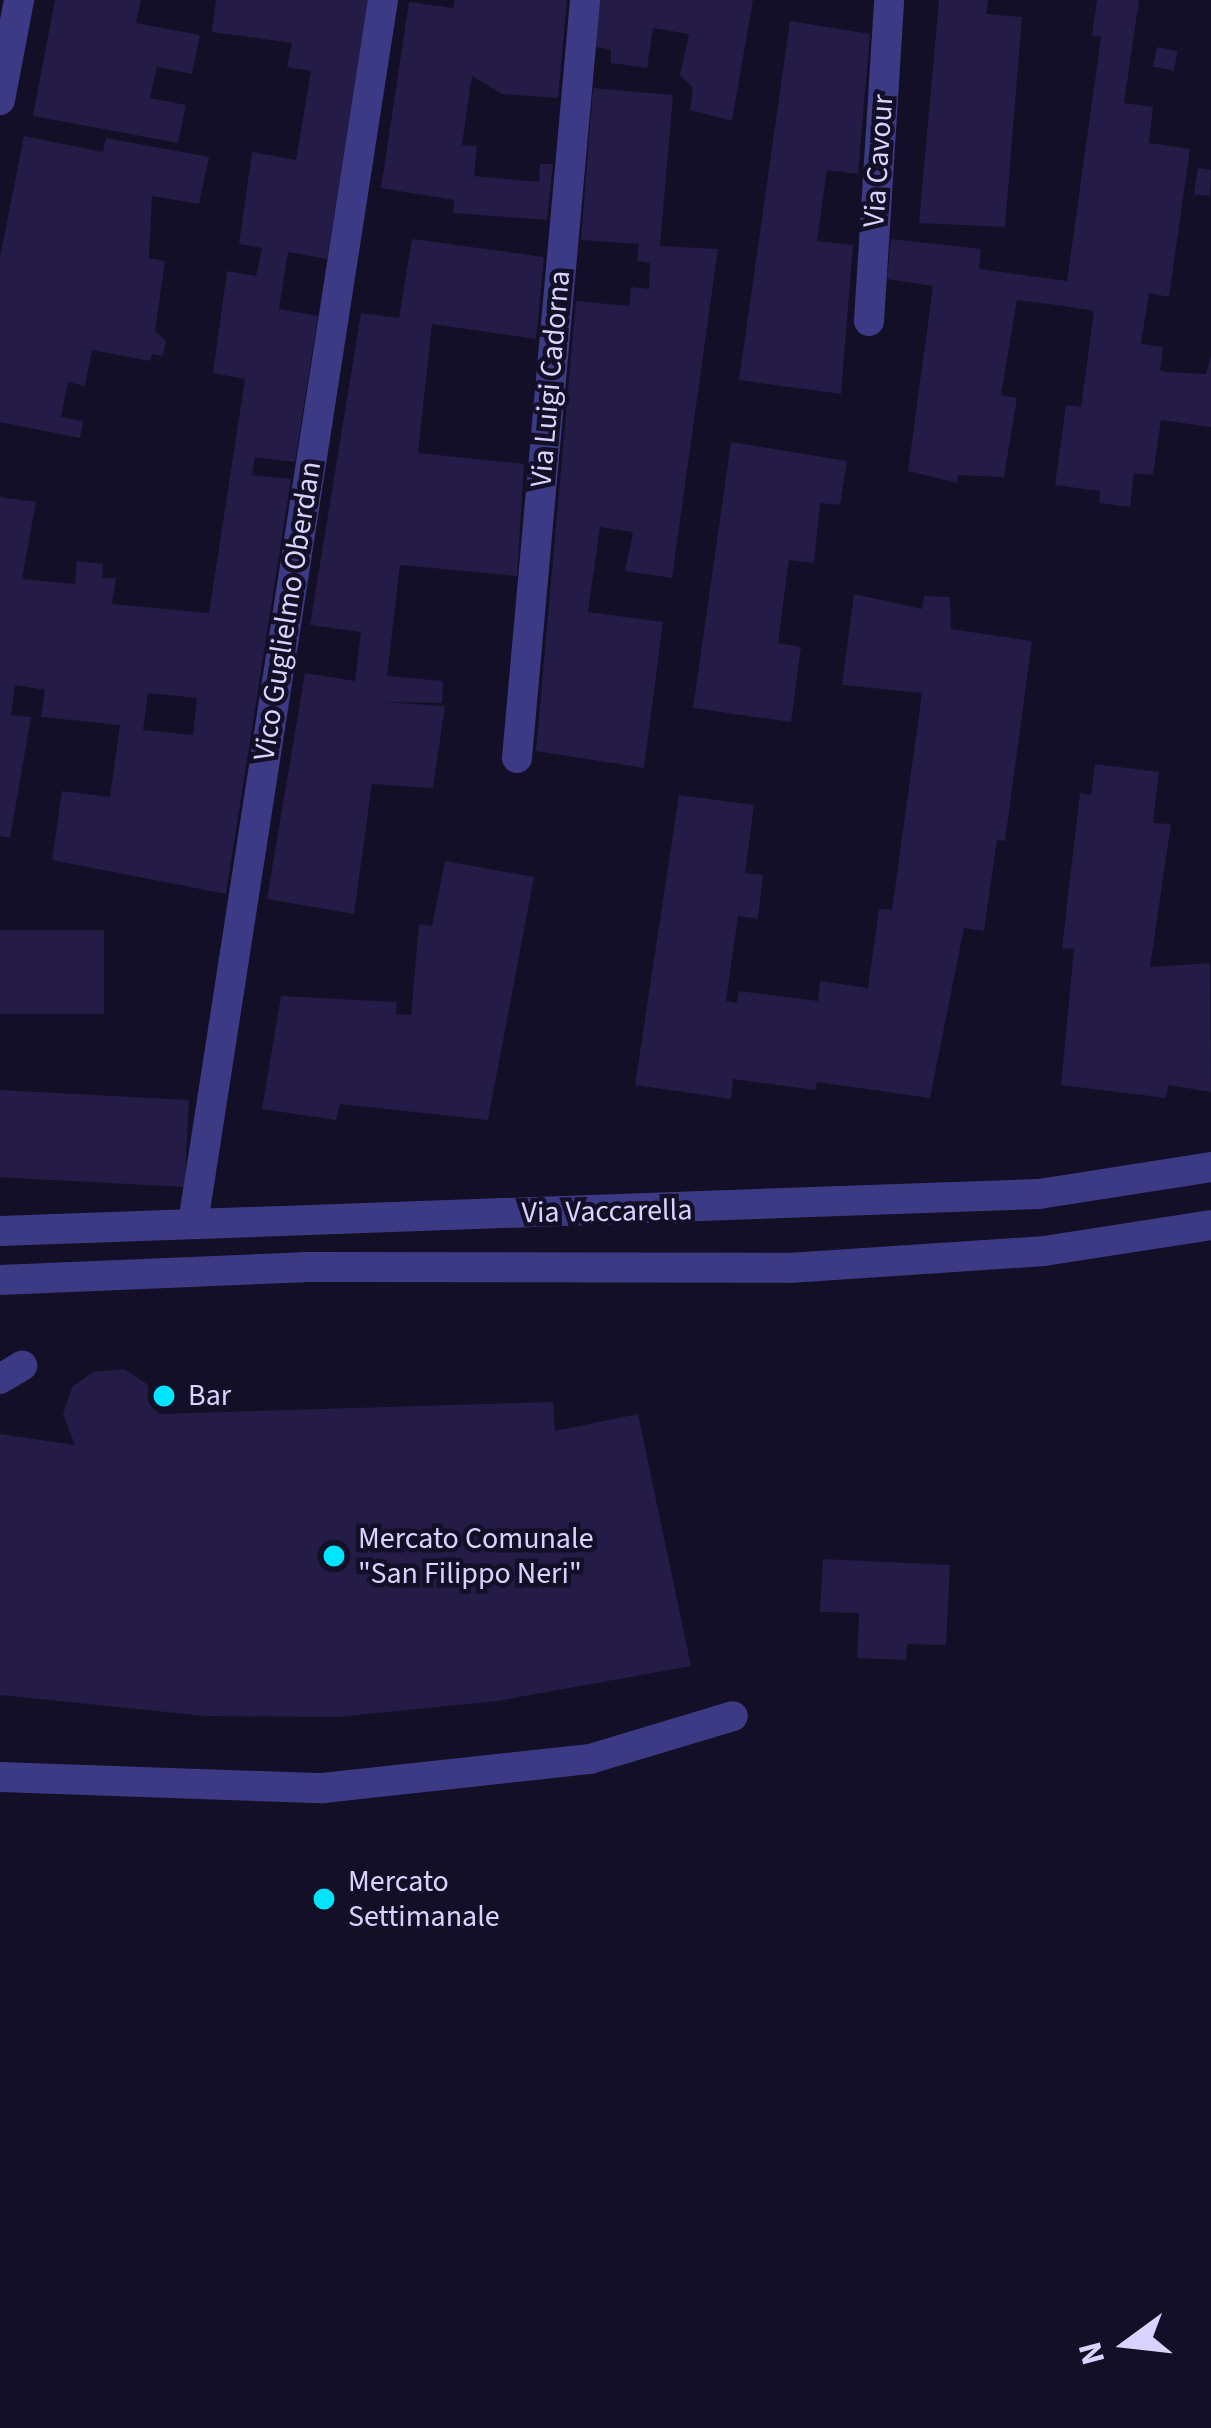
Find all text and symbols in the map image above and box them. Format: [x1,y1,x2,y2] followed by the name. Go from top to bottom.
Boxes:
[856,93,902,229] street label: Via Cavour
[524,269,578,489] street label: Via Luigi Cadorna
[247,459,329,763] street label: Vico Guglielmo Oberdan
[521,1193,693,1231] street label: Via Vaccarella
[188,1378,231,1414] place label: Bar
[151,1383,177,1409] marker: Bar
[358,1521,594,1592] place label: Mercato Comunale "San Filippo Neri"
[321,1543,347,1569] marker: Mercato Comunale "San Filippo Neri"
[348,1864,500,1934] place label: Mercato Settimanale
[311,1886,337,1912] marker: Mercato Settimanale
[1067,2284,1187,2404] north arrow
[1066,2337,1117,2370] text: N

